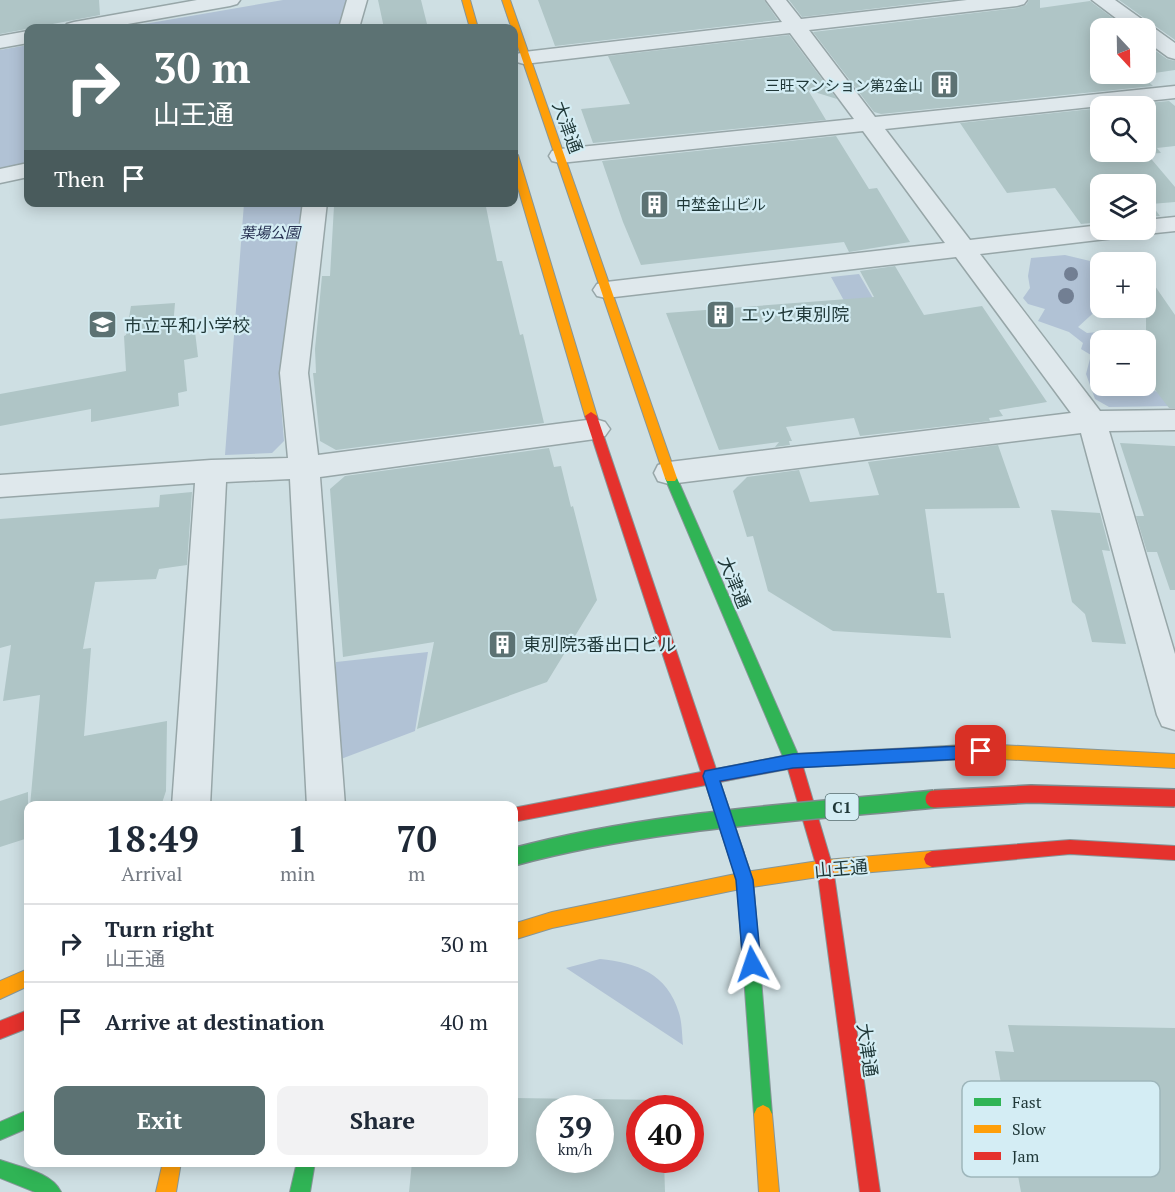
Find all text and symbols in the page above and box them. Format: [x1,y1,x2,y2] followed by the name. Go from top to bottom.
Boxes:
[1090,18,1156,84] north arrow
[1090,18,1156,396] map controls
[153,39,251,95] text: 30 m
[54,48,132,126] icon: right
[928,69,960,101] building icon: 三旺マンション第2金山
[765,75,923,95] place label: 三旺マンション第2金山
[153,96,234,132] text: 山王通
[1090,96,1156,162] button: search
[547,98,589,156] street label: 大津通
[117,162,150,195] icon: arrive
[54,164,105,193] text: Then
[1090,174,1156,240] button: layers
[639,188,671,220] building icon: 中埜金山ビル
[676,194,766,214] place label: 中埜金山ビル
[240,222,302,242] park label: 葉場公園
[1090,252,1156,318] button: +
[704,298,736,330] building icon: エッセ東別院
[741,302,849,326] place label: エッセ東別院
[87,309,119,341] school or university icon: 市立平和小学校
[124,313,250,337] place label: 市立平和小学校
[1090,330,1156,396] button: −
[713,552,757,612] street label: 大津通
[486,628,518,660] building icon: 東別院3番出口ビル
[523,632,677,656] place label: 東別院3番出口ビル
[955,725,1006,776] pin
[964,734,997,767] icon: arrive
[826,794,858,820] road number: C1
[105,815,199,862] text: 18:49
[287,815,308,862] text: 1
[396,815,437,862] text: 70
[813,854,869,882] street label: 山王通
[121,860,183,887] text: Arrival
[280,860,315,887] text: min
[408,860,425,887] text: m
[105,914,214,943] text: Turn right
[54,927,87,960] icon: right
[440,929,488,958] text: 30 m
[720,932,784,996] position arrow
[105,945,165,972] text: 山王通
[54,1005,87,1038] icon: arrive
[105,1007,324,1036] text: Arrive at destination
[440,1007,488,1036] text: 40 m
[852,1022,884,1078] street label: 大津通
[962,1081,1160,1177] legend
[54,1086,265,1155] button: Exit
[277,1086,488,1155] button: Share
[1012,1091,1042,1113] text: Fast
[626,1095,704,1173] speed limit sign: 40
[558,1107,592,1147] text: 39
[1012,1118,1046,1140] text: Slow
[558,1139,592,1159] text: km/h
[1012,1145,1040,1167] text: Jam

